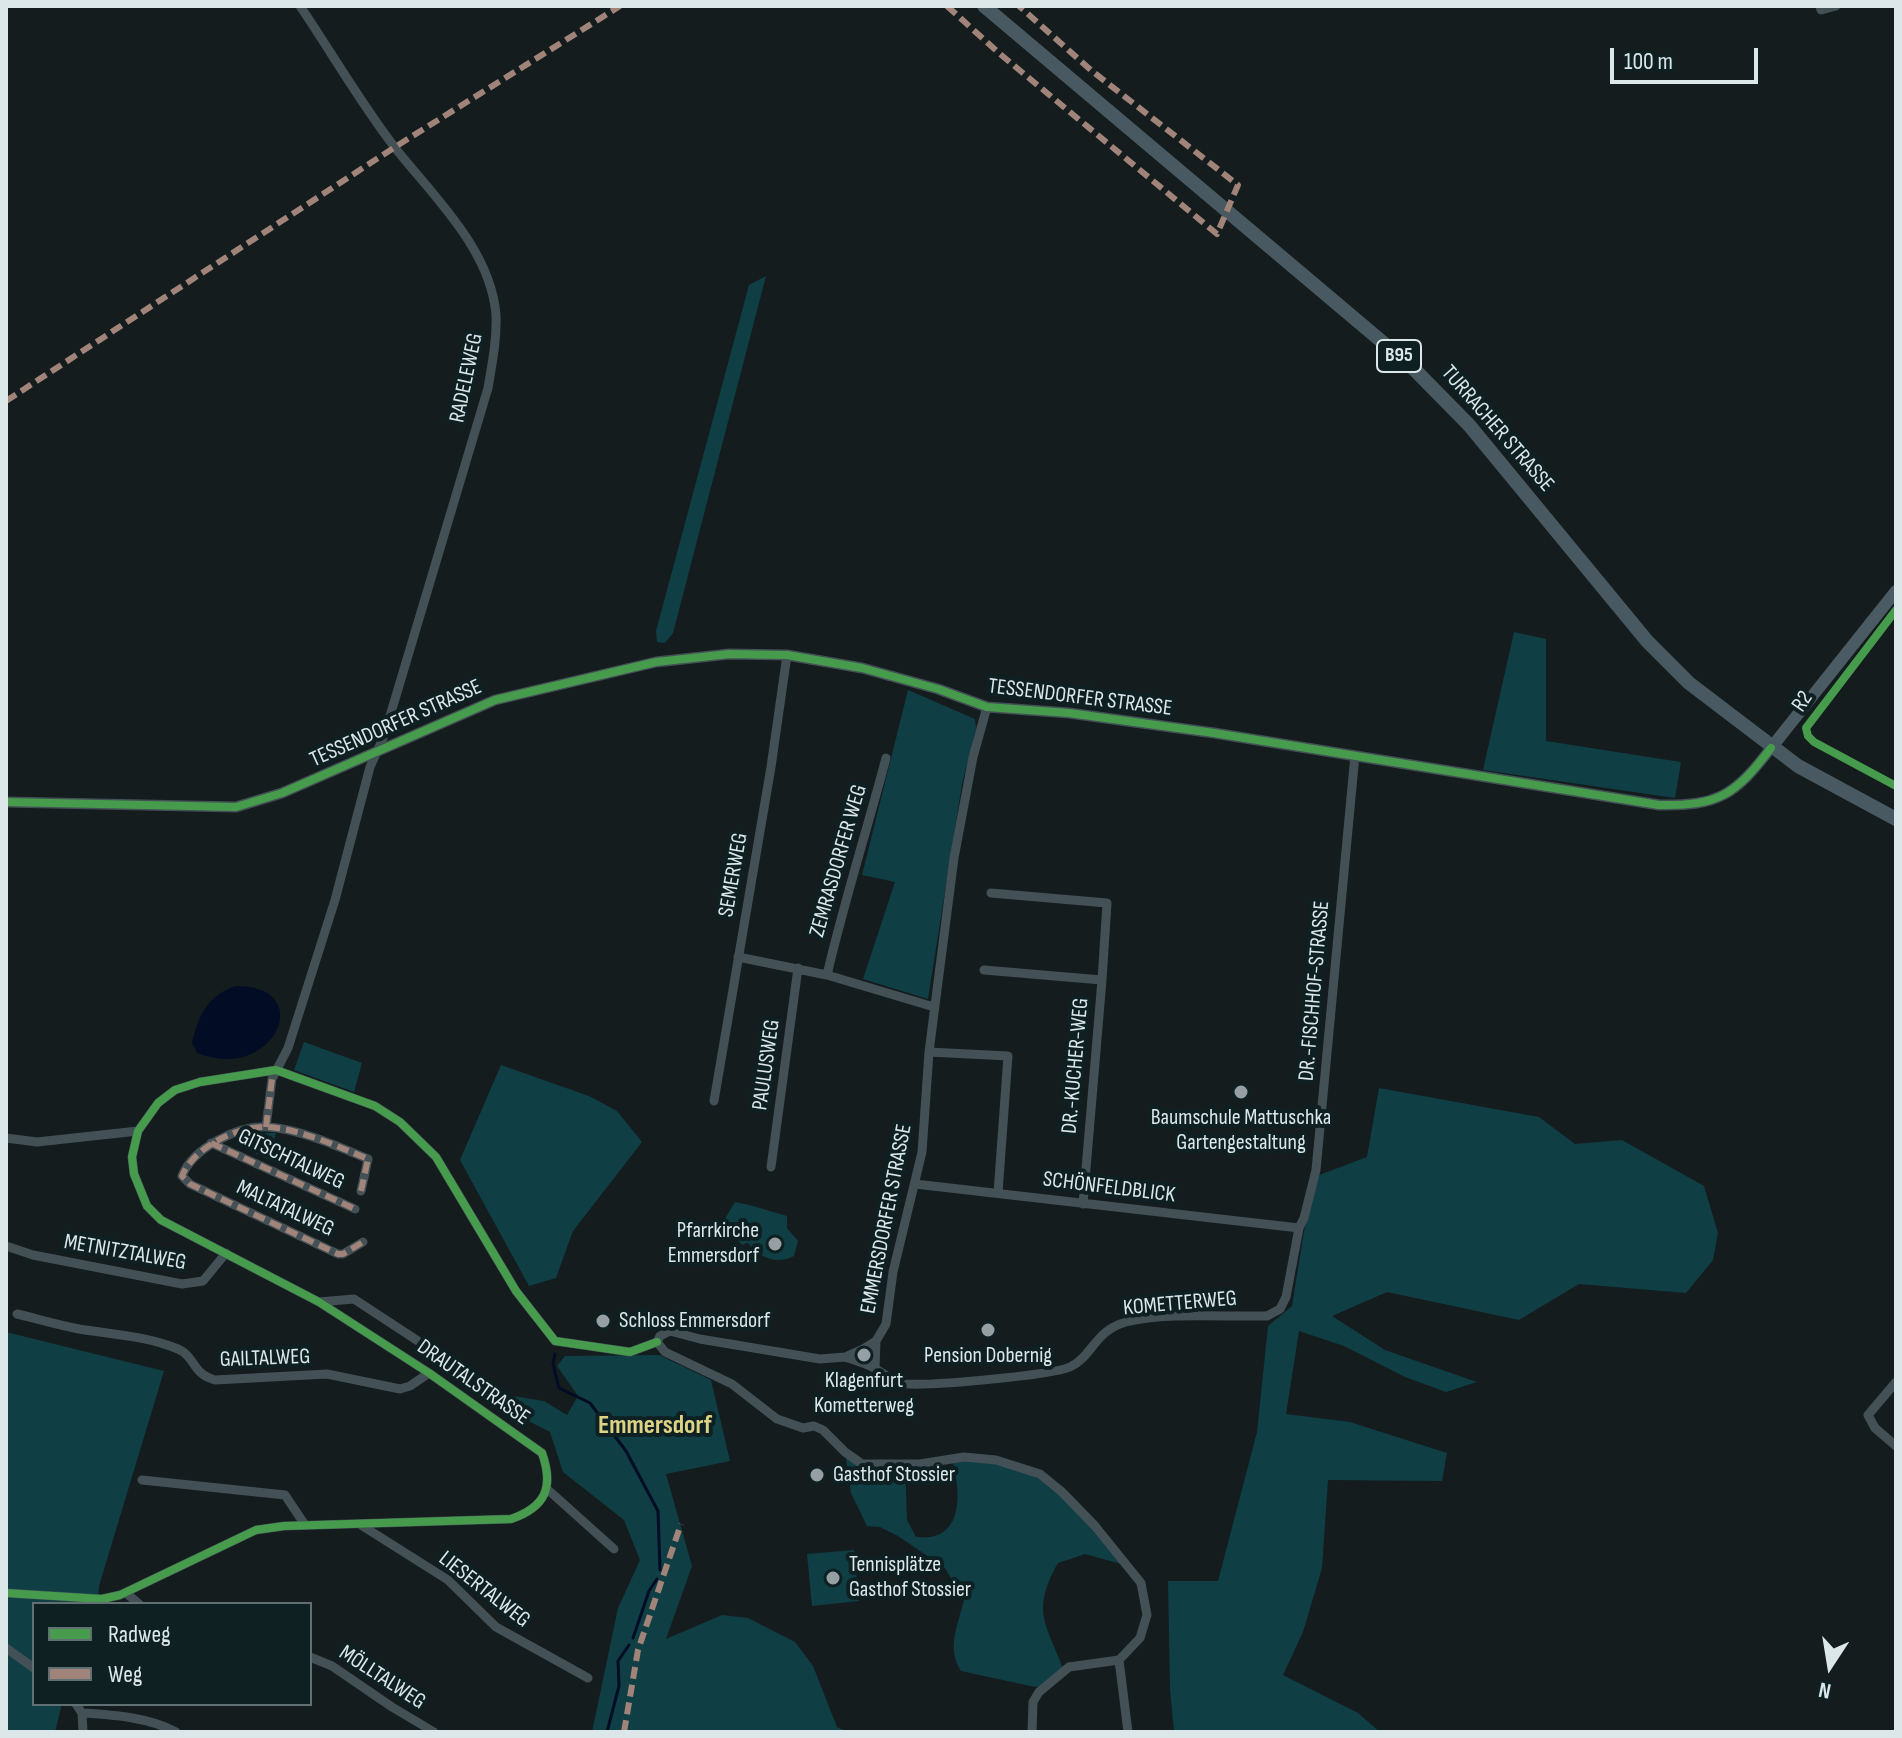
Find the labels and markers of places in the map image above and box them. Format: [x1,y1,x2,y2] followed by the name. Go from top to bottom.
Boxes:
[1232,1083,1250,1101] marker: Baumschule Mattuschka Gartengestaltung
[1151,1105,1331,1156] place label: Baumschule Mattuschka Gartengestaltung
[668,1218,759,1270] place label: Pfarrkirche Emmersdorf
[766,1235,784,1253] marker: Pfarrkirche Emmersdorf
[619,1308,770,1334] place label: Schloss Emmersdorf
[594,1312,612,1330] marker: Schloss Emmersdorf
[979,1321,997,1339] marker: Pension Dobernig
[924,1343,1052,1369] place label: Pension Dobernig
[855,1346,873,1364] marker: Klagenfurt Kometterweg
[814,1368,914,1420] place label: Klagenfurt Kometterweg
[833,1462,955,1488] place label: Gasthof Stossier
[808,1466,826,1484] marker: Gasthof Stossier
[849,1552,971,1604] place label: Tennisplätze Gasthof Stossier
[824,1569,842,1587] marker: Tennisplätze Gasthof Stossier

